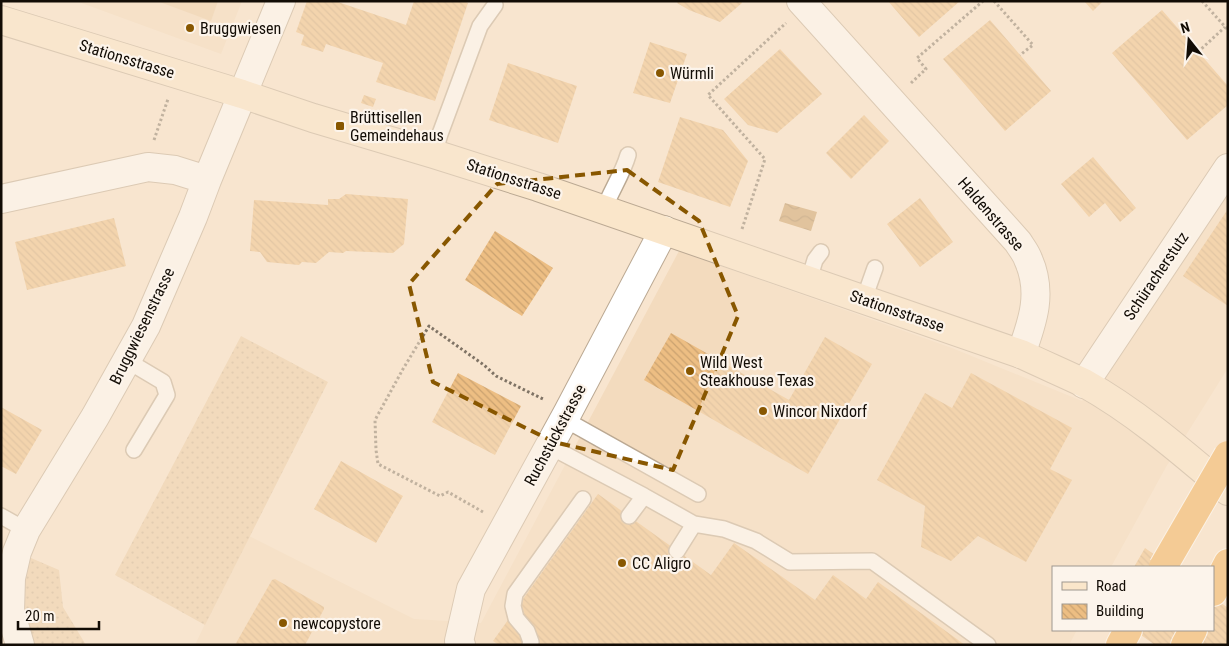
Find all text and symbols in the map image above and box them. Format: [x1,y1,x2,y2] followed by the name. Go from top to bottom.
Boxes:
[1164,15,1214,65] north arrow
[200,19,281,38] place label: Bruggwiesen
[1179,19,1192,36] text: N
[184,22,196,34] marker: Bruggwiesen
[77,36,177,82] street label: Stationsstrasse
[670,64,714,83] place label: Würmli
[654,67,666,79] marker: Würmli
[350,108,444,145] place label: Brüttisellen Gemeindehaus
[334,120,346,132] marker: Brüttisellen Gemeindehaus
[464,155,564,203] street label: Stationsstrasse
[954,174,1028,254] street label: Haldenstrasse
[1119,228,1193,324] street label: Schüracherstutz
[105,264,179,388] street label: Bruggwiesenstrasse
[847,286,947,336] street label: Stationsstrasse
[700,353,814,390] place label: Wild West Steakhouse Texas
[684,365,696,377] marker: Wild West Steakhouse Texas
[520,381,590,489] street label: Ruchstuckstrasse
[773,402,867,421] place label: Wincor Nixdorf
[757,405,769,417] marker: Wincor Nixdorf
[632,554,691,573] place label: CC Aligro
[616,557,628,569] marker: CC Aligro
[1052,566,1214,631] legend
[1096,577,1126,595] text: Road
[18,598,99,630] scale bar
[1096,602,1144,620] text: Building
[25,607,55,625] text: 20 m
[293,614,381,633] place label: newcopystore
[277,617,289,629] marker: newcopystore

